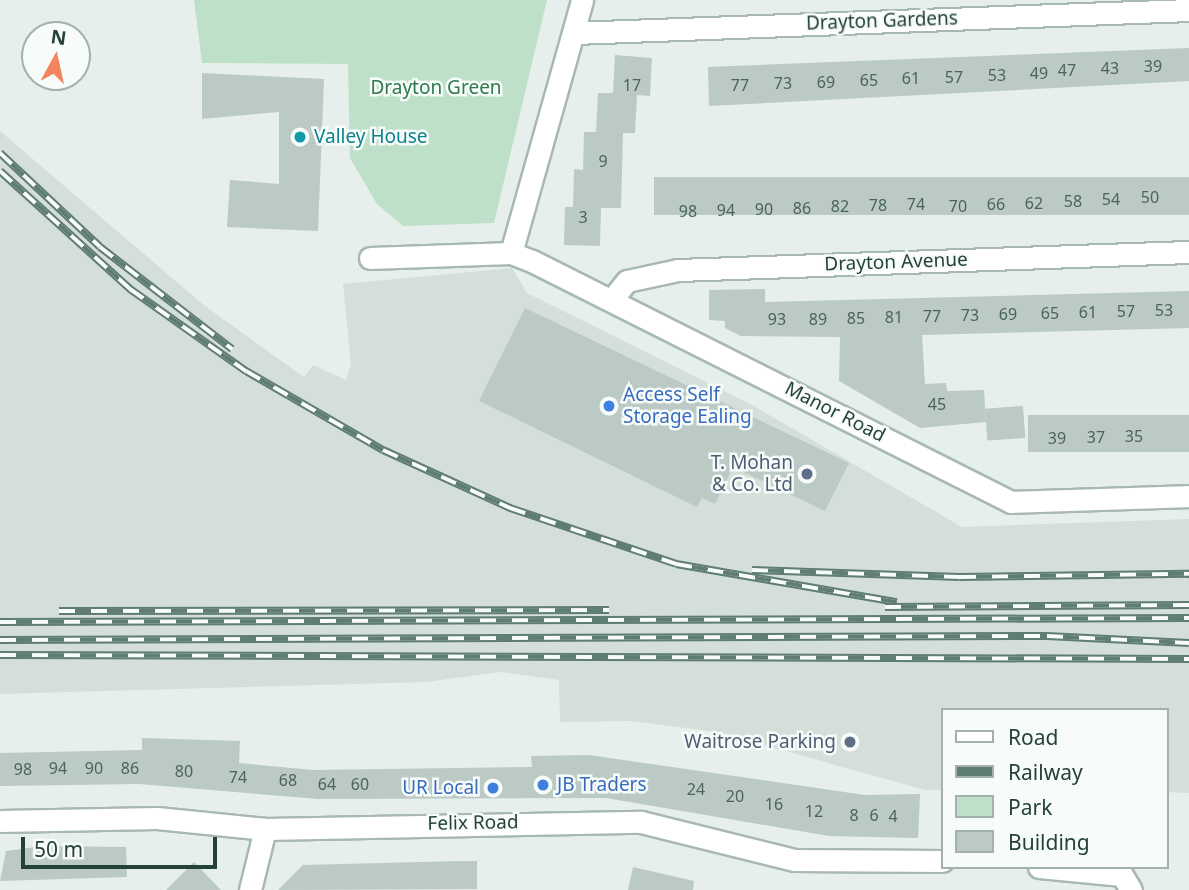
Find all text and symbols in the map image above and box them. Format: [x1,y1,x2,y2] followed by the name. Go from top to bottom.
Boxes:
[806,7,958,35] street label: Drayton Gardens
[21,21,91,91] north arrow
[49,23,68,51] text: N
[1144,56,1162,76] house number: 39
[1101,58,1119,78] house number: 43
[1058,60,1076,80] house number: 47
[1030,63,1048,83] house number: 49
[988,65,1006,85] house number: 53
[945,67,963,87] house number: 57
[902,68,920,88] house number: 61
[860,70,878,90] house number: 65
[817,72,835,92] house number: 69
[774,73,792,93] house number: 73
[623,75,641,95] house number: 17
[731,75,749,95] house number: 77
[370,77,502,99] park label: Drayton Green
[314,126,428,148] place label: Valley House
[292,129,308,145] marker: Valley House
[598,151,608,171] house number: 9
[1141,187,1159,207] house number: 50
[1102,189,1120,209] house number: 54
[1064,191,1082,211] house number: 58
[1025,193,1043,213] house number: 62
[907,194,925,214] house number: 74
[987,194,1005,214] house number: 66
[869,195,887,215] house number: 78
[831,196,849,216] house number: 82
[949,196,967,216] house number: 70
[793,198,811,218] house number: 86
[755,199,773,219] house number: 90
[717,200,735,220] house number: 94
[679,201,697,221] house number: 98
[578,207,588,227] house number: 3
[824,248,968,276] street label: Drayton Avenue
[1155,300,1173,320] house number: 53
[1117,301,1135,321] house number: 57
[1079,302,1097,322] house number: 61
[1041,303,1059,323] house number: 65
[999,304,1017,324] house number: 69
[961,305,979,325] house number: 73
[923,306,941,326] house number: 77
[885,307,903,327] house number: 81
[847,308,865,328] house number: 85
[768,309,786,329] house number: 93
[809,309,827,329] house number: 89
[781,377,889,447] street label: Manor Road
[623,384,752,428] place label: Access Self Storage Ealing
[928,394,946,414] house number: 45
[601,398,617,414] marker: Access Self Storage Ealing
[1125,426,1143,446] house number: 35
[1087,427,1105,447] house number: 37
[1048,428,1066,448] house number: 39
[711,452,793,496] place label: T. Mohan & Co. Ltd
[799,466,815,482] marker: T. Mohan & Co. Ltd
[940,708,1168,869] legend
[1008,723,1058,751] text: Road
[684,731,836,753] place label: Waitrose Parking
[842,734,858,750] marker: Waitrose Parking
[49,758,67,778] house number: 94
[85,758,103,778] house number: 90
[121,758,139,778] house number: 86
[1008,758,1083,786] text: Railway
[14,759,32,779] house number: 98
[175,761,193,781] house number: 80
[229,767,247,787] house number: 74
[279,770,297,790] house number: 68
[318,774,336,794] house number: 64
[351,774,369,794] house number: 60
[557,774,647,796] place label: JB Traders
[402,777,479,799] place label: UR Local
[535,777,551,793] marker: JB Traders
[687,779,705,799] house number: 24
[485,780,501,796] marker: UR Local
[726,786,744,806] house number: 20
[1008,793,1052,821] text: Park
[765,794,783,814] house number: 16
[805,801,823,821] house number: 12
[849,805,859,825] house number: 8
[869,805,879,825] house number: 6
[888,806,898,826] house number: 4
[427,811,519,835] street label: Felix Road
[24,824,220,868] scale bar
[1008,828,1090,856] text: Building
[34,835,83,863] text: 50 m

